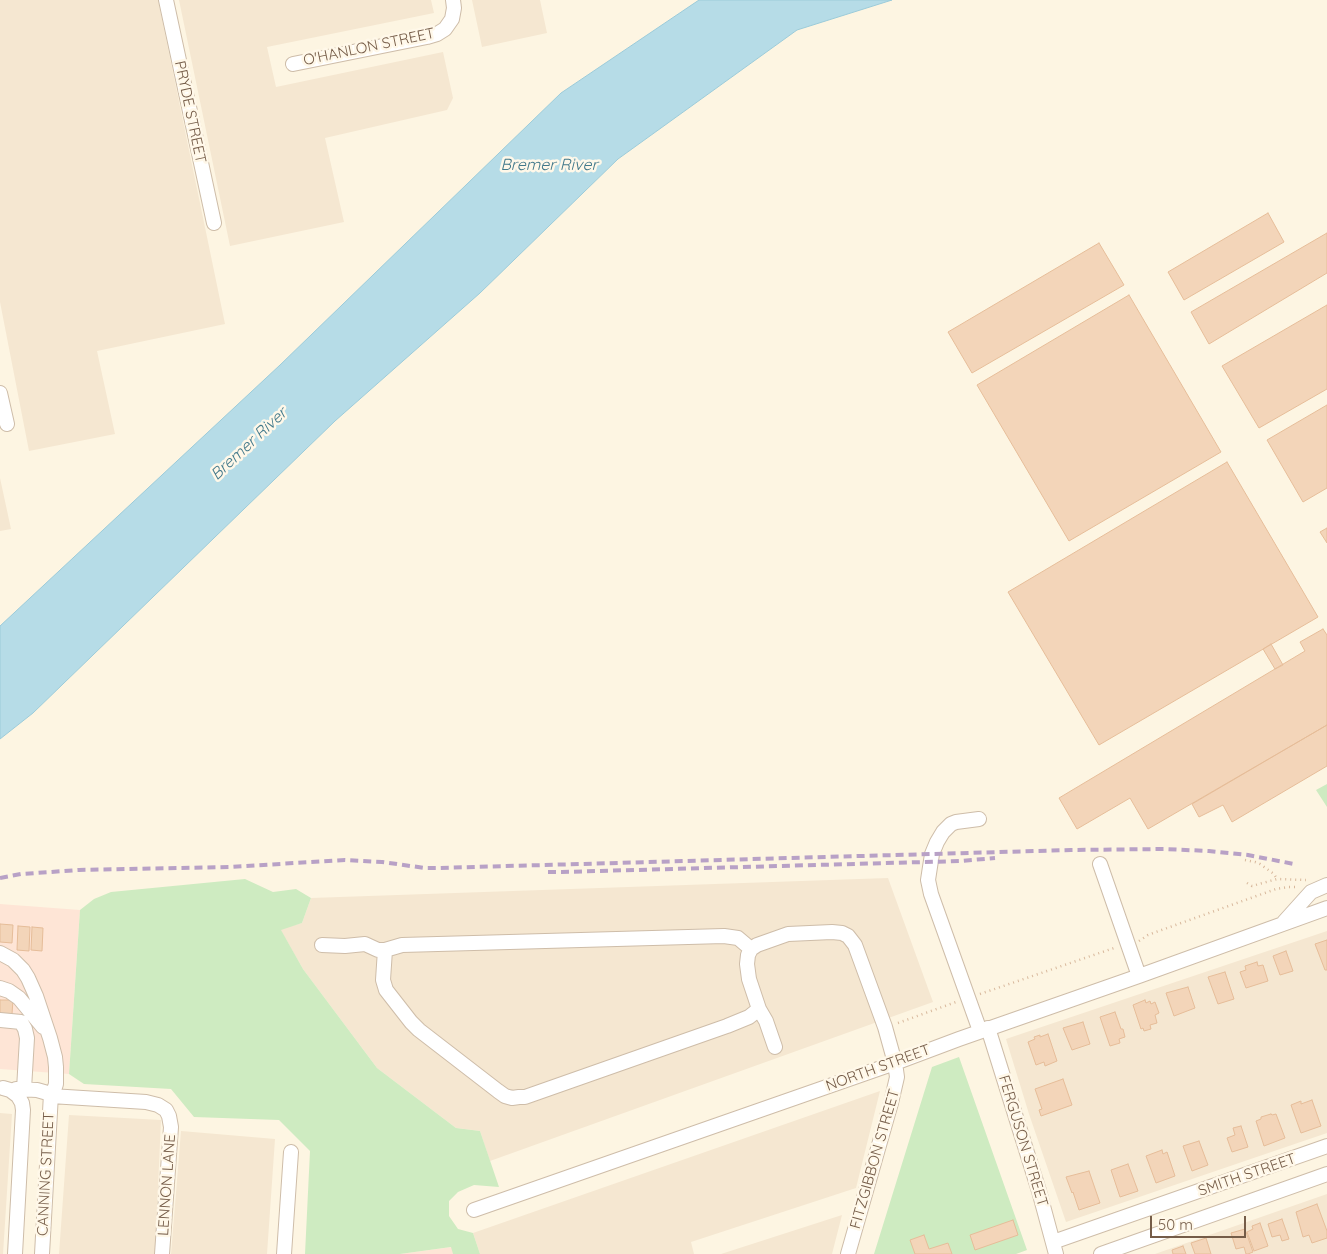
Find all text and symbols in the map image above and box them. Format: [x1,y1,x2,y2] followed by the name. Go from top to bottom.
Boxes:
[302,24,436,70] street label: O'HANLON STREET
[170,59,210,165] street label: PRYDE STREET
[500,155,598,175] water label: Bremer River
[207,404,291,484] water label: Bremer River
[823,1041,933,1095] street label: NORTH STREET
[994,1073,1052,1209] street label: FERGUSON STREET
[846,1087,904,1231] street label: FITZGIBBON STREET
[34,1112,58,1236] street label: CANNING STREET
[154,1134,180,1236] street label: LENNON LANE
[1196,1150,1298,1200] street label: SMITH STREET
[1152,1206,1248,1238] scale bar
[1158,1215,1193,1234] text: 50 m

